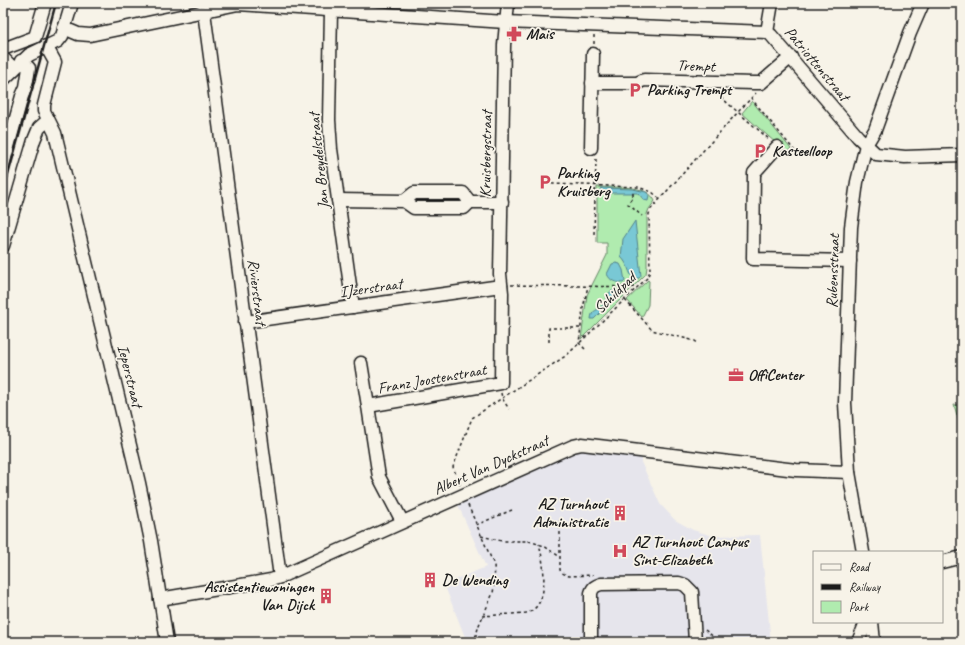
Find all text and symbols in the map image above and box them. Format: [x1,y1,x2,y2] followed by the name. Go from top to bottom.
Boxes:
[780,23,856,107] street label: Patriottenstraat
[526,24,555,44] place label: Mais
[505,25,523,43] pharmacy icon: Mais
[677,55,717,77] street label: Trempt
[647,80,733,100] place label: Parking Trempt
[626,81,644,99] parking icon: Parking Trempt
[475,108,497,198] street label: Kruisbergstraat
[304,109,334,211] street label: Jan Breydelstraat
[772,141,833,161] place label: Kasteelloop
[751,142,769,160] parking icon: Kasteelloop
[557,163,612,201] place label: Parking Kruisberg
[536,173,554,191] parking icon: Parking Kruisberg
[822,232,844,308] street label: Rubensstraat
[243,258,271,329] street label: Rivierstraat
[590,266,642,318] street label: Schildpad
[338,273,406,302] street label: IJzerstraat
[113,343,148,412] street label: Ieperstraat
[376,359,490,398] street label: Franz Joostenstraat
[748,365,806,385] place label: OffiCenter
[727,366,745,384] office icon: OffiCenter
[430,430,554,499] street label: Albert Van Dyckstraat
[533,494,610,532] place label: AZ Turnhout Administratie
[611,504,629,522] building icon: AZ Turnhout Administratie
[632,532,750,570] place label: AZ Turnhout Campus Sint-Elizabeth
[611,542,629,560] hospital icon: AZ Turnhout Campus Sint-Elizabeth
[813,551,943,623] legend
[849,559,871,575] text: Road
[442,570,509,590] place label: De Wending
[421,571,439,589] building icon: De Wending
[204,577,316,615] place label: Assistentiewoningen Van Dijck
[849,579,881,595] text: Railway
[317,587,335,605] building icon: Assistentiewoningen Van Dijck
[849,599,870,615] text: Park

